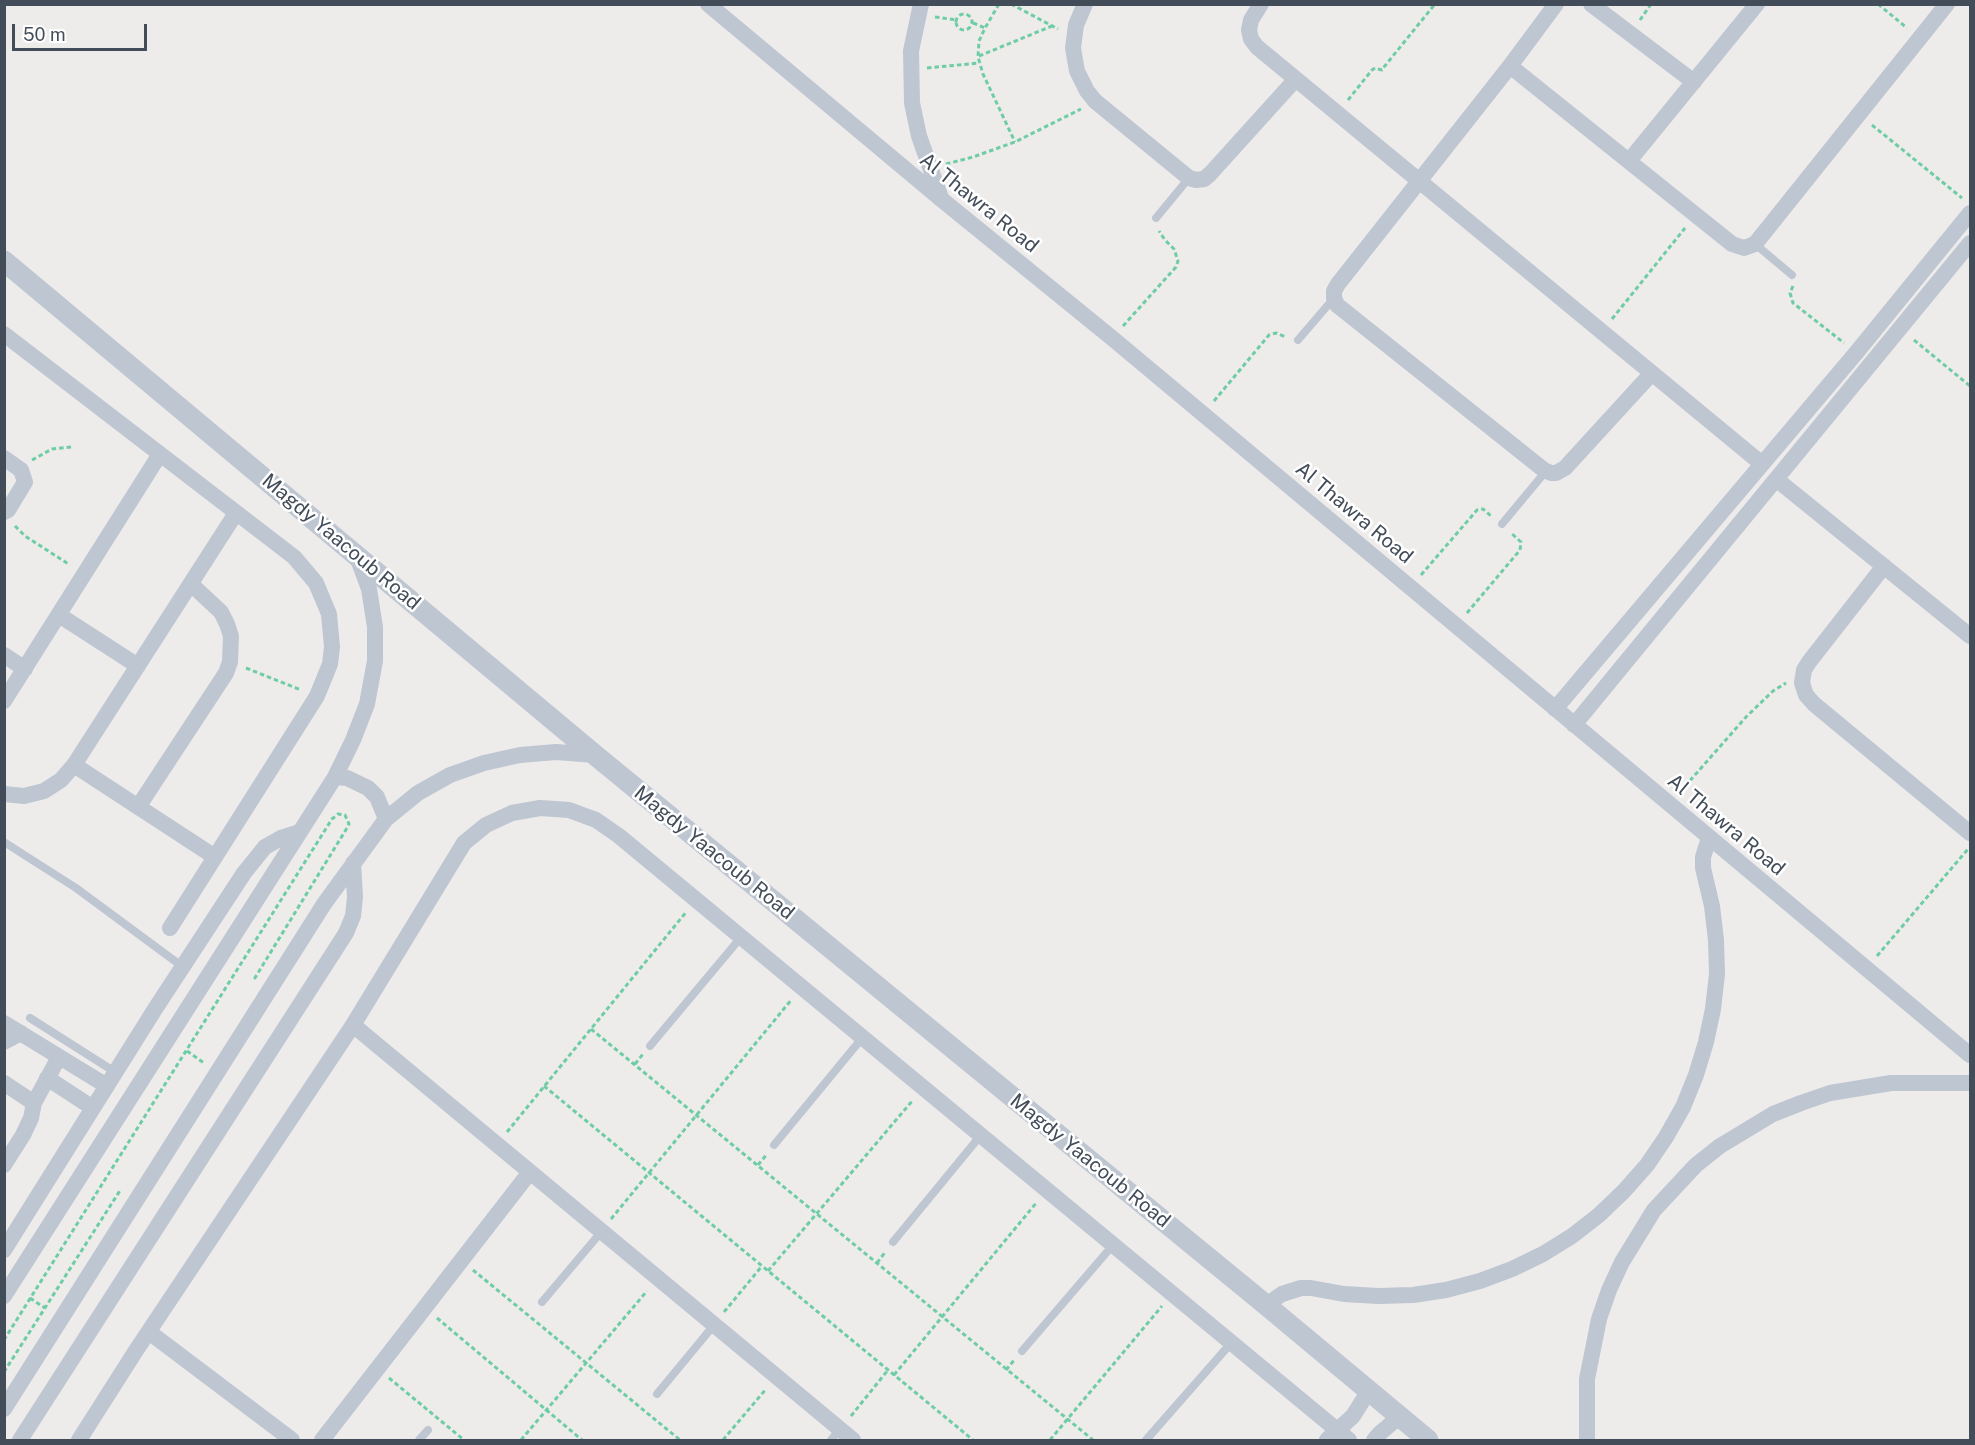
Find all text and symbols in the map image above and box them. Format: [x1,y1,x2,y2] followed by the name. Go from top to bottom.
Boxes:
[15,12,150,50] scale bar
[23,24,66,45] text: 50 m
[915,148,1043,258] street label: Al Thawra Road
[1291,457,1417,569] street label: Al Thawra Road
[257,469,425,615] street label: Magdy Yaacoub Road
[1663,769,1789,881] street label: Al Thawra Road
[629,781,799,925] street label: Magdy Yaacoub Road
[1005,1089,1175,1233] street label: Magdy Yaacoub Road

